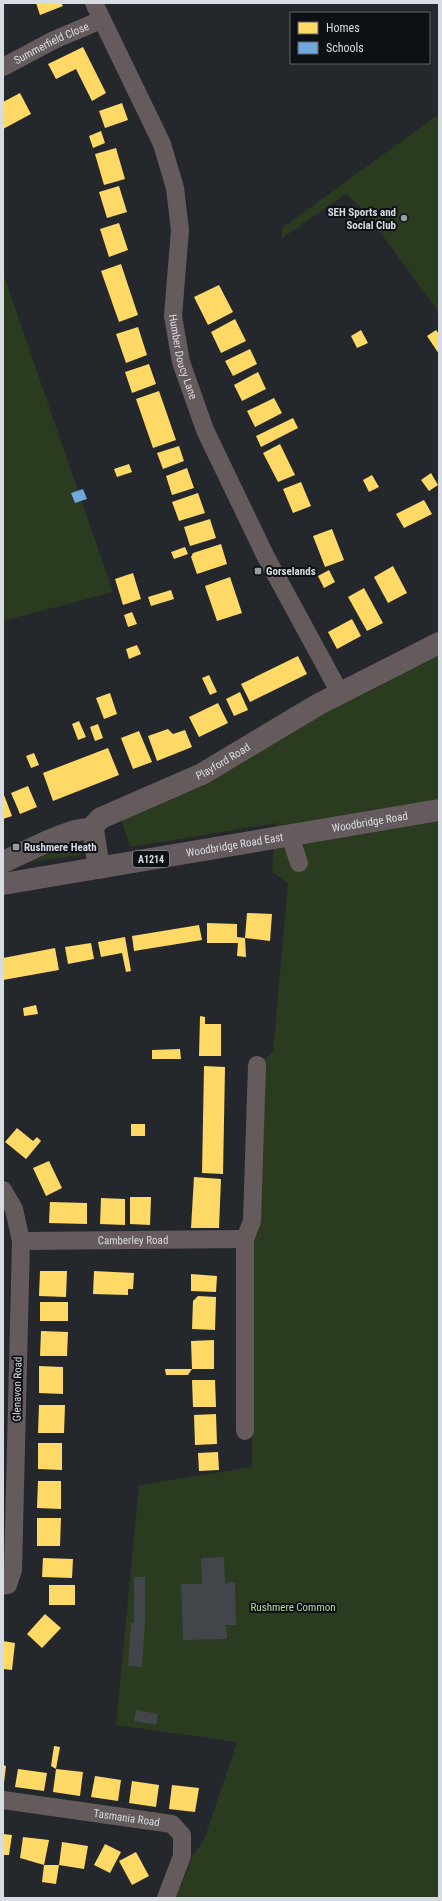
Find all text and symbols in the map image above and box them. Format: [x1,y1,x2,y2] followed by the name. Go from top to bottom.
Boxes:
[290,12,430,64] legend
[12,20,91,67] street label: Summerfield Close
[326,21,360,35] text: Homes
[326,41,364,55] text: Schools
[328,206,397,232] place label: SEH Sports and Social Club
[399,213,409,223] marker: SEH Sports and Social Club
[166,313,200,401] street label: Humber Doucy Lane
[266,565,316,578] place label: Gorselands
[253,566,263,576] marker: Gorselands
[194,741,253,783] street label: Playford Road
[331,809,409,835] street label: Woodbridge Road
[185,831,284,860] street label: Woodbridge Road East
[24,841,97,854] place label: Rushmere Heath
[11,842,21,852] marker: Rushmere Heath
[133,851,169,867] road number: A1214
[98,1234,168,1247] street label: Camberley Road
[10,1357,25,1422] street label: Glenavon Road
[250,1601,336,1614] park label: Rushmere Common
[93,1807,161,1829] street label: Tasmania Road

